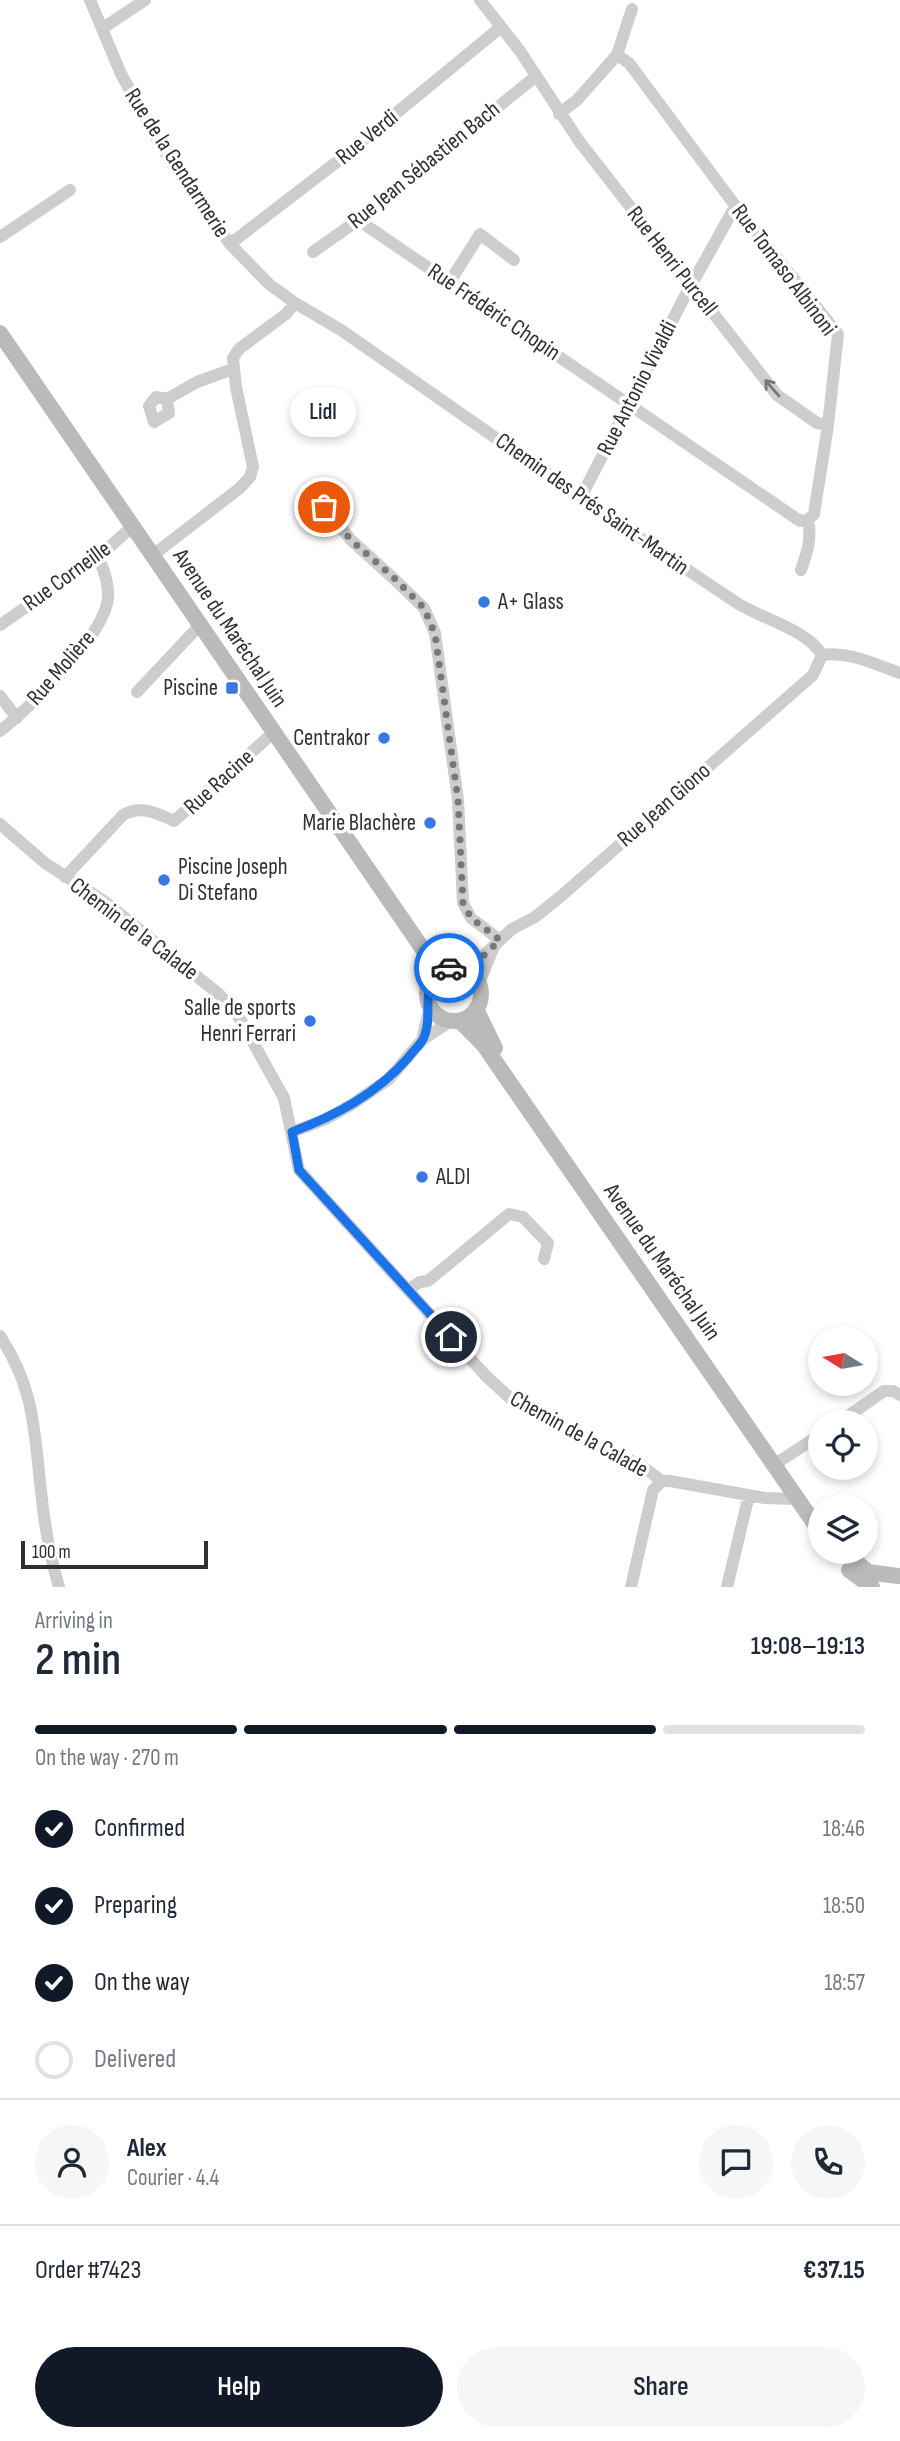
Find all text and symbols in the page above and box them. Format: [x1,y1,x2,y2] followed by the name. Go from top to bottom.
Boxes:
[118,83,236,243] street label: Rue de la Gendarmerie
[342,95,506,235] street label: Rue Jean Sébastien Bach
[330,103,404,171] street label: Rue Verdi
[725,199,843,341] street label: Rue Tomaso Albinoni
[621,201,723,321] street label: Rue Henri Purcell
[422,257,566,367] street label: Rue Frédéric Chopin
[591,316,683,460] street label: Rue Antonio Vivaldi
[764,379,780,397] one-way arrow
[291,388,357,437] callout: Lidl
[309,398,337,426] text: Lidl
[490,427,694,581] street label: Chemin des Prés Saint-Martin
[294,477,354,537] pin
[305,488,343,526] icon: bag
[18,535,116,617] street label: Rue Corneille
[166,543,293,713] street label: Avenue du Maréchal Juin
[497,588,564,616] place label: A+ Glass
[476,594,492,610] marker: A+ Glass
[21,625,101,711] street label: Rue Molière
[163,674,218,702] place label: Piscine
[224,680,240,696] marker: Piscine
[293,724,370,752] place label: Centrakor
[376,730,392,746] marker: Centrakor
[178,743,260,821] street label: Rue Racine
[612,757,716,853] street label: Rue Jean Giono
[303,809,416,837] place label: Marie Blachère
[422,815,438,831] marker: Marie Blachère
[178,853,288,907] place label: Piscine Joseph Di Stefano
[64,872,204,986] street label: Chemin de la Calade
[156,872,172,888] marker: Piscine Joseph Di Stefano
[414,933,484,1003] courier
[430,949,468,987] icon: car
[184,994,296,1048] place label: Salle de sports Henri Ferrari
[302,1013,318,1029] marker: Salle de sports Henri Ferrari
[435,1163,470,1191] place label: ALDI
[414,1169,430,1185] marker: ALDI
[597,1177,727,1346] street label: Avenue du Maréchal Juin
[421,1307,481,1367] pin
[432,1318,470,1356] icon: home
[808,1326,878,1396] north arrow
[808,1326,878,1564] map controls
[505,1385,653,1483] street label: Chemin de la Calade
[808,1410,878,1480] button: locate
[808,1494,878,1564] button: layers
[21,1538,208,1570] scale bar
[32,1541,71,1564] text: 100 m
[35,1607,113,1635] text: Arriving in
[751,1631,865,1662] text: 19:08–19:13
[35,1633,121,1688] text: 2 min
[35,1744,179,1772] text: On the way · 270 m
[35,1810,73,1848] icon: check
[94,1813,185,1844] text: Confirmed
[823,1815,865,1843] text: 18:46
[35,1887,73,1925] icon: check
[94,1890,177,1921] text: Preparing
[823,1892,865,1920] text: 18:50
[35,1964,73,2002] icon: check
[94,1967,190,1998] text: On the way
[824,1969,865,1997] text: 18:57
[94,2044,176,2075] text: Delivered
[35,2125,109,2199] button: person
[699,2125,773,2199] button: chat
[791,2125,865,2199] button: phone
[127,2133,167,2164] text: Alex
[127,2164,219,2192] text: Courier · 4.4
[35,2255,141,2286] text: Order #7423
[803,2255,865,2286] text: €37.15
[35,2347,443,2427] button: Help
[457,2347,865,2427] button: Share

